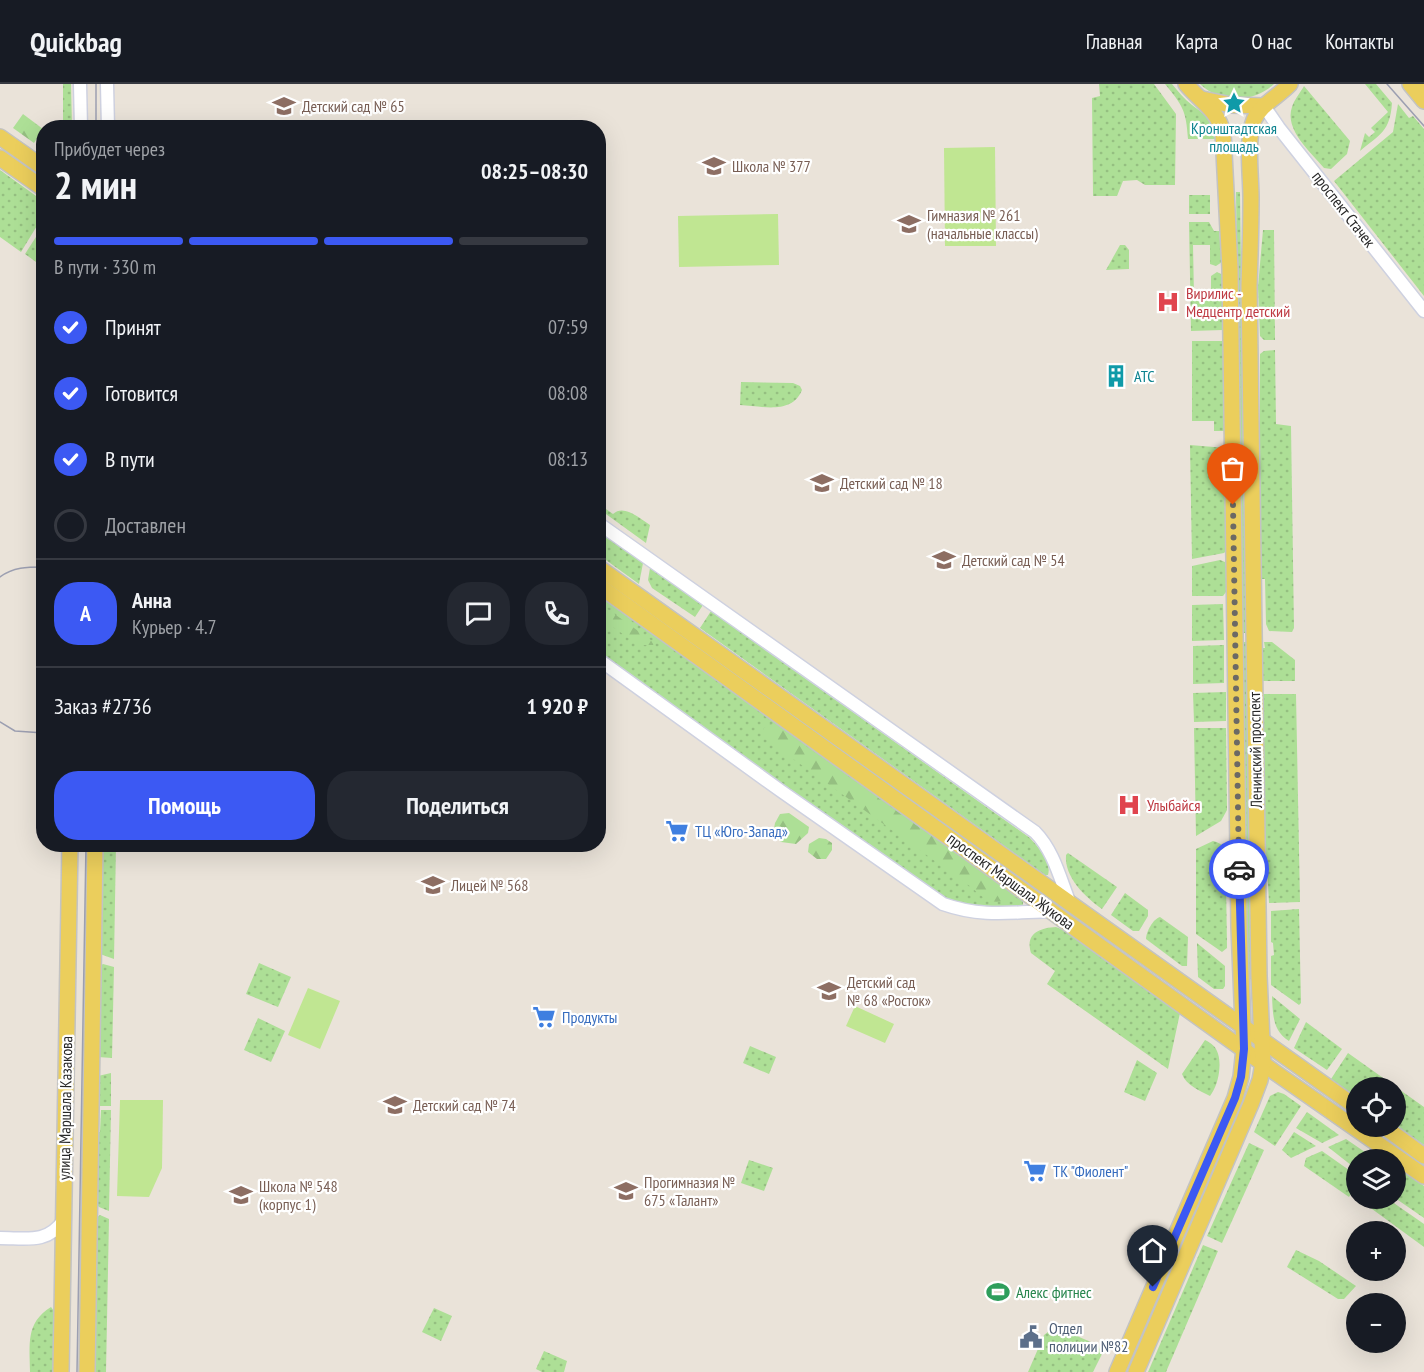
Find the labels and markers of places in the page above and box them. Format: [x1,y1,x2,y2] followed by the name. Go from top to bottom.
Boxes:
[1221,90,1247,116] place icon: Кронштадтская площадь
[271,93,297,119] school or university icon: Детский сад № 65
[302,96,405,116] place label: Детский сад № 65
[1191,118,1277,156] place label: Кронштадтская площадь
[701,153,727,179] school or university icon: Школа № 377
[732,156,811,176] place label: Школа № 377
[927,205,1038,243] place label: Гимназия № 261 (начальные классы)
[896,211,922,237] school or university icon: Гимназия № 261 (начальные классы)
[1186,283,1290,321] place label: Вирилис - Медцентр детский
[1155,289,1181,315] hospital icon: Вирилис - Медцентр детский
[1103,363,1129,389] building icon: АТС
[1134,366,1155,386] place label: АТС
[1207,443,1258,505] pin
[809,470,835,496] school or university icon: Детский сад № 18
[840,473,943,493] place label: Детский сад № 18
[931,547,957,573] school or university icon: Детский сад № 54
[962,550,1065,570] place label: Детский сад № 54
[1116,792,1142,818] hospital icon: Улыбайся
[1147,795,1200,815] place label: Улыбайся
[664,818,690,844] supermarket icon: ТЦ «Юго-Запад»
[695,821,788,841] place label: ТЦ «Юго-Запад»
[420,872,446,898] school or university icon: Лицей № 568
[450,875,528,895] place label: Лицей № 568
[847,972,931,1010] place label: Детский сад № 68 «Росток»
[816,978,842,1004] school or university icon: Детский сад № 68 «Росток»
[531,1004,557,1030] supermarket icon: Продукты
[562,1007,617,1027] place label: Продукты
[382,1092,408,1118] school or university icon: Детский сад № 74
[413,1095,516,1115] place label: Детский сад № 74
[1022,1158,1048,1184] supermarket icon: ТК "Фиолент"
[1053,1161,1128,1181] place label: ТК "Фиолент"
[644,1172,735,1210] place label: Прогимназия № 675 «Талант»
[259,1176,338,1214] place label: Школа № 548 (корпус 1)
[613,1178,639,1204] school or university icon: Прогимназия № 675 «Талант»
[228,1182,254,1208] school or university icon: Школа № 548 (корпус 1)
[1127,1225,1178,1287] pin
[985,1279,1011,1305] sports icon: Алекс фитнес
[1016,1282,1092,1302] place label: Алекс фитнес
[1049,1318,1128,1356] place label: Отдел полиции №82
[1018,1324,1044,1350] public building icon: Отдел полиции №82

